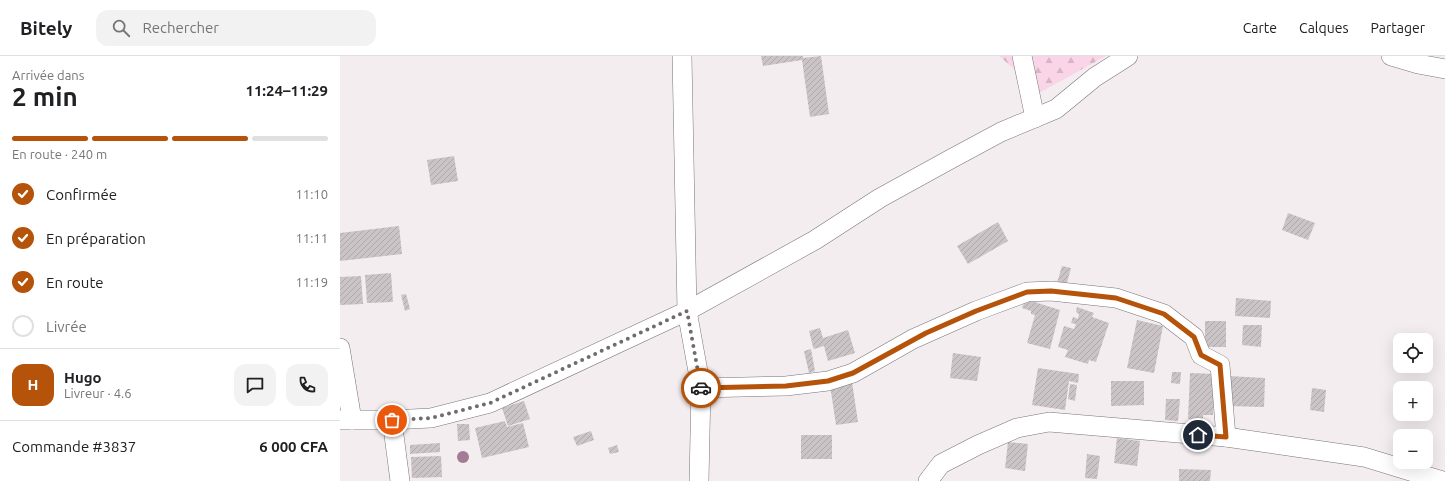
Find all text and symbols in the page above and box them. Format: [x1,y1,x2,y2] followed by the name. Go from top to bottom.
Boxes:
[96,10,376,46] search box
[20,17,72,39] text: Bitely
[110,17,132,39] icon: search
[142,19,219,36] text: Rechercher
[1243,20,1277,36] text: Carte
[1299,20,1348,36] text: Calques
[1370,20,1425,36] text: Partager
[12,68,84,82] text: Arrivée dans
[12,82,78,111] text: 2 min
[245,82,328,99] text: 11:24–11:29
[12,147,107,161] text: En route · 240 m
[12,183,34,205] icon: check
[46,186,117,203] text: Confirmée
[295,187,328,201] text: 11:10
[12,227,34,249] icon: check
[46,230,146,247] text: En préparation
[295,231,328,245] text: 11:11
[12,271,34,293] icon: check
[46,274,104,291] text: En route
[295,275,328,289] text: 11:19
[46,318,87,335] text: Livrée
[1393,333,1433,469] map controls
[1393,333,1433,373] button: locate
[234,364,276,406] button: chat
[286,364,328,406] button: phone
[681,368,721,408] courier
[64,369,102,386] text: Hugo
[28,376,38,393] text: H
[690,377,712,399] icon: car
[1393,381,1433,421] button: +
[64,386,132,400] text: Livreur · 4.6
[375,403,409,437] pin
[381,409,403,431] icon: bag
[1181,418,1215,452] pin
[1187,424,1209,446] icon: home
[1393,429,1433,469] button: −
[12,438,136,455] text: Commande #3837
[259,438,328,455] text: 6 000 CFA

